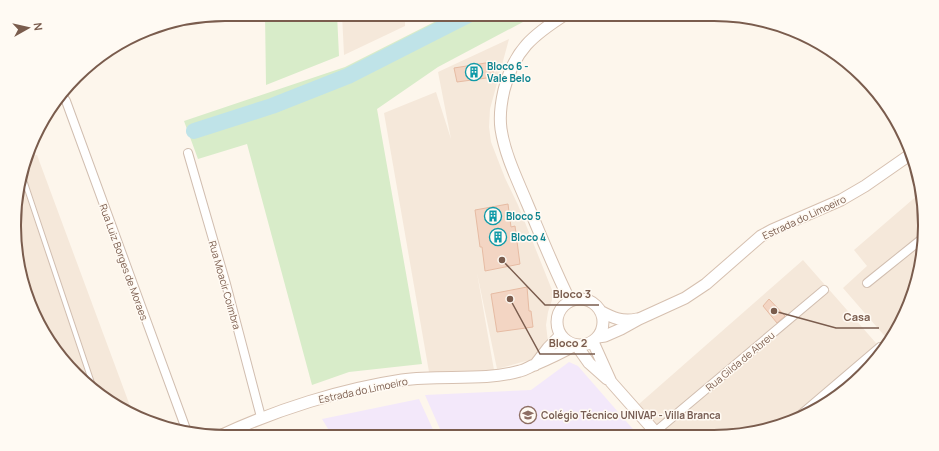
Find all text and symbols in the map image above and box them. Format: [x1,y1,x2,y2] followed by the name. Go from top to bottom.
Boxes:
[8,8,48,48] north arrow
[30,22,46,32] text: N
[487,59,531,85] place label: Bloco 6 - Vale Belo
[464,62,484,82] building icon: Bloco 6 - Vale Belo
[760,191,848,242] street label: Estrada do Limoeiro
[96,202,152,322] street label: Rua Luiz Borges de Moraes
[483,206,503,226] building icon: Bloco 5
[506,209,541,223] place label: Bloco 5
[488,227,508,247] building icon: Bloco 4
[511,230,546,244] place label: Bloco 4
[206,239,244,331] street label: Rua Moacir Coimbra
[545,282,599,305] callout: Bloco 3
[553,286,591,301] text: Bloco 3
[836,305,879,328] callout: Casa
[844,309,870,324] text: Casa
[702,328,778,394] street label: Rua Gilda de Abreu
[540,331,595,354] callout: Bloco 2
[549,335,587,350] text: Bloco 2
[317,374,409,406] street label: Estrada do Limoeiro
[518,405,538,425] school or university icon: Colégio Técnico UNIVAP - Villa Branca
[541,408,721,422] place label: Colégio Técnico UNIVAP - Villa Branca

